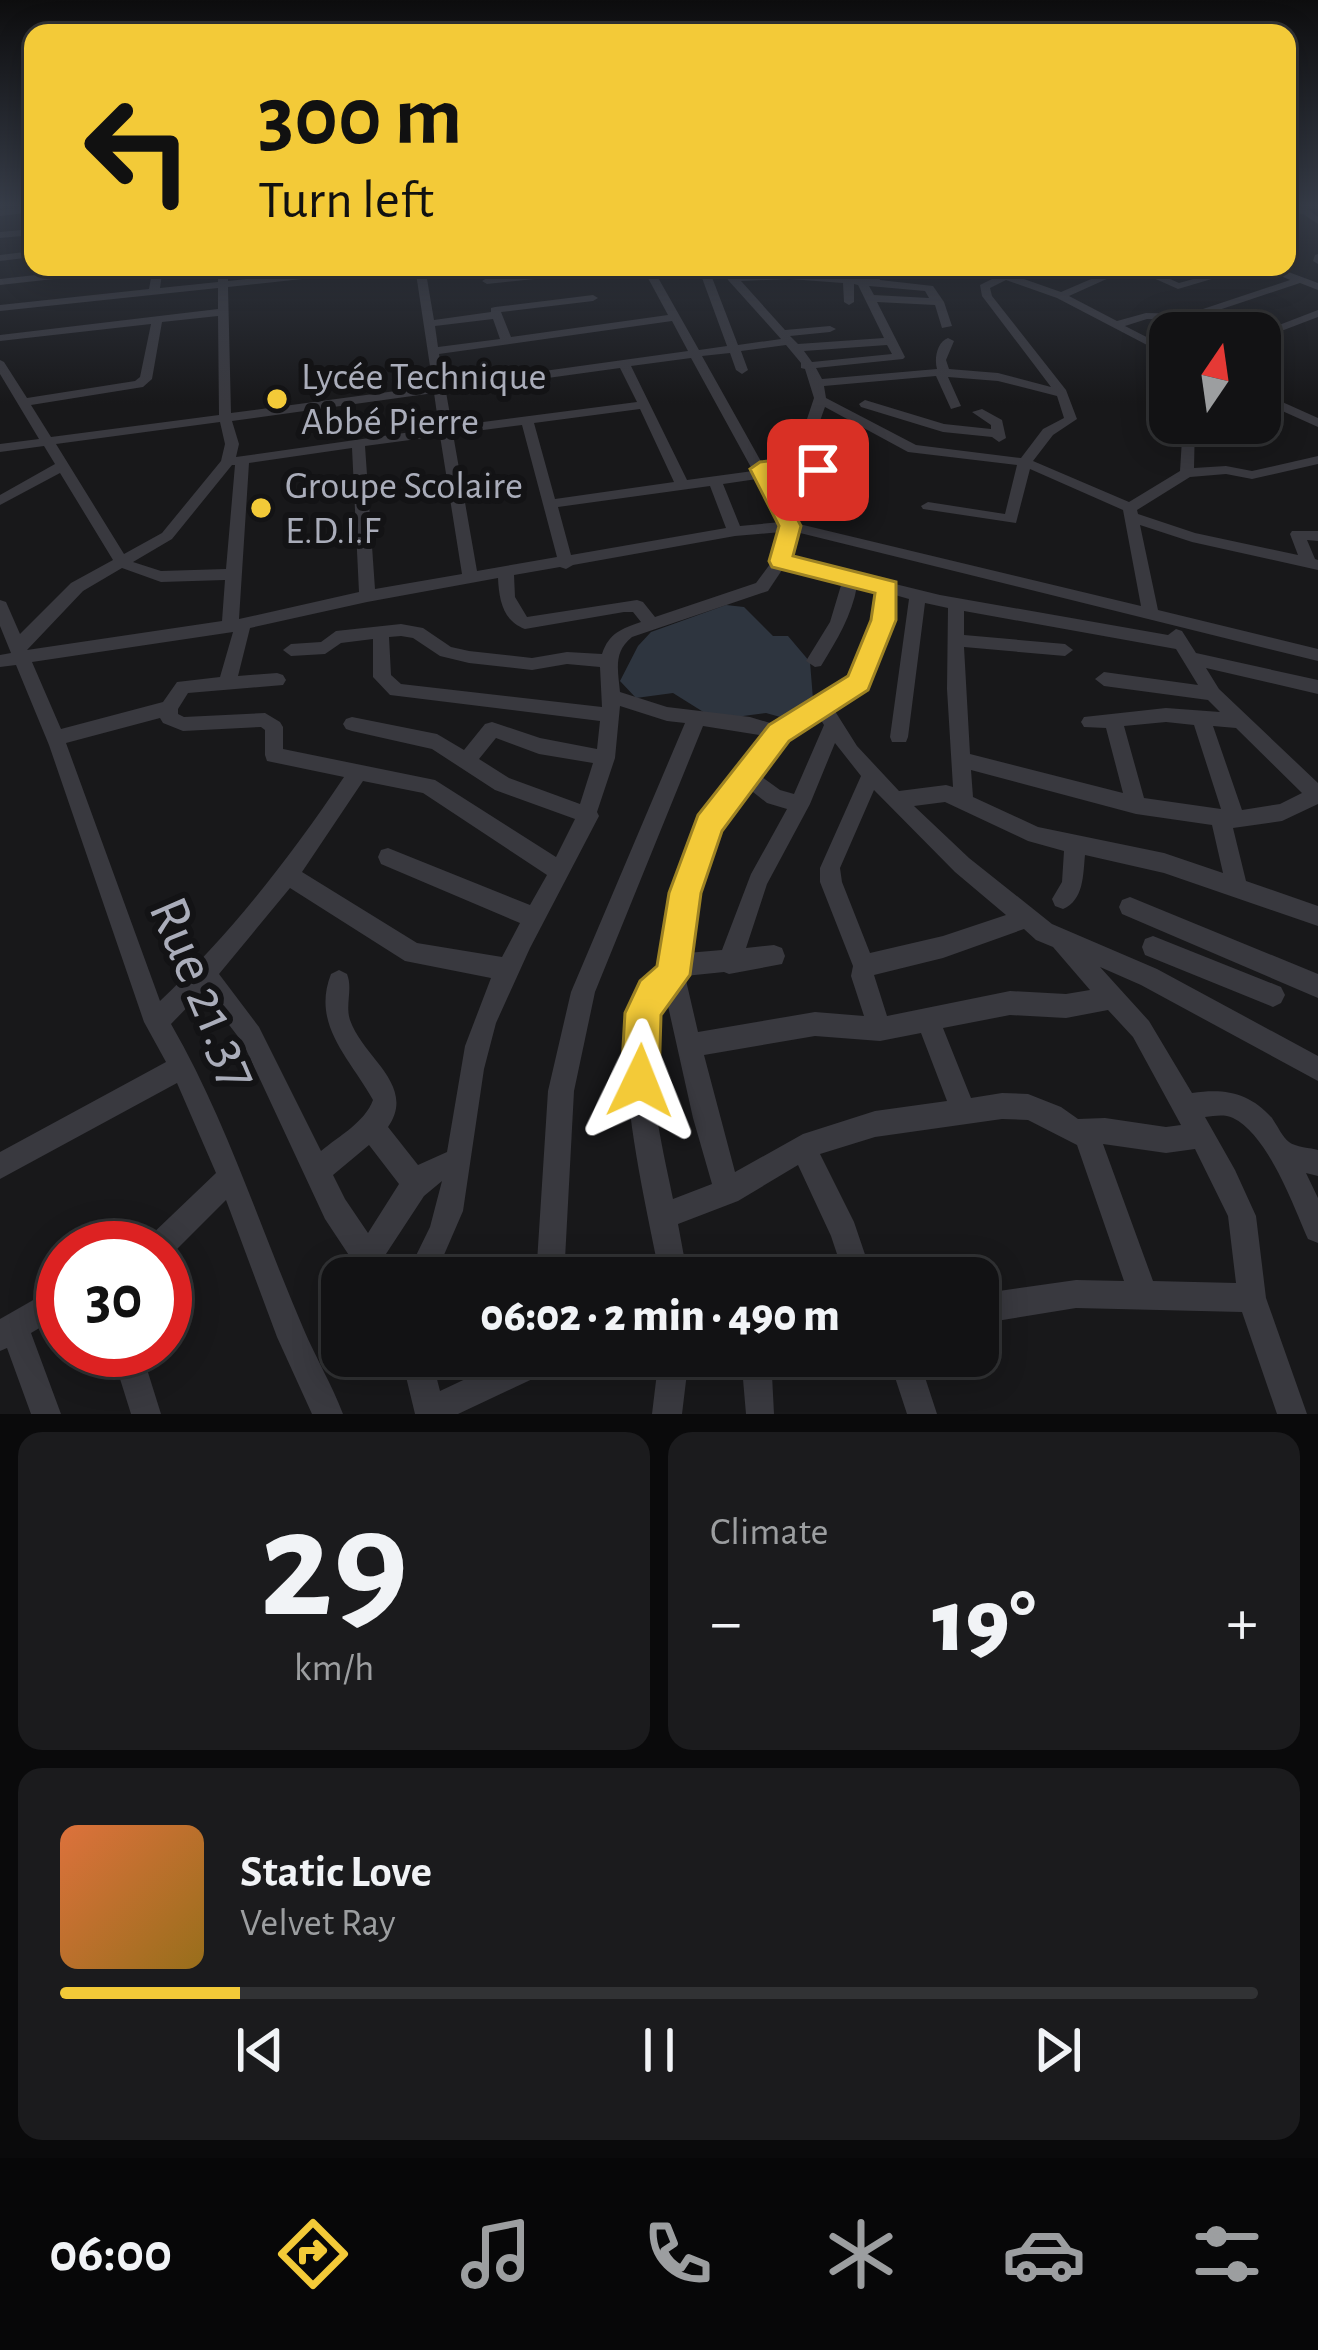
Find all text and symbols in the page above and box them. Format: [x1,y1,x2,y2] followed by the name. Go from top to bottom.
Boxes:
[60,72,216,228] icon: left
[258,76,462,160] text: 300 m
[258,174,434,228] text: Turn left
[1149,312,1281,444] north arrow
[1149,312,1281,444] map controls
[301,358,547,442] place label: Lycée Technique Abbé Pierre
[264,386,290,412] marker: Lycée Technique Abbé Pierre
[767,419,869,521] pin
[785,437,851,503] icon: arrive
[285,467,523,551] place label: Groupe Scolaire E.D.I.F
[248,495,274,521] marker: Groupe Scolaire E.D.I.F
[138,889,270,1097] street label: Rue 21.37
[577,1018,703,1144] position arrow
[36,1221,192,1377] speed limit sign: 30
[480,1294,840,1339] text: 06:02 · 2 min · 490 m
[260,1489,408,1645] text: 29
[710,1513,828,1552] text: Climate
[932,1578,1036,1668] text: 19°
[710,1590,742,1656] text: −
[1226,1590,1258,1656] text: +
[294,1649,374,1688] text: km/h
[240,1850,432,1895] text: Static Love
[240,1904,396,1943] text: Velvet Ray
[227,2017,293,2083] icon: previous
[626,2017,692,2083] icon: pause
[1025,2017,1091,2083] icon: next
[271,2212,355,2296] icon: directions
[454,2212,538,2296] icon: music
[636,2212,720,2296] icon: phone
[819,2212,903,2296] icon: climate
[1002,2212,1086,2296] icon: car
[1185,2212,1269,2296] icon: filters
[49,2227,172,2281] text: 06:00

